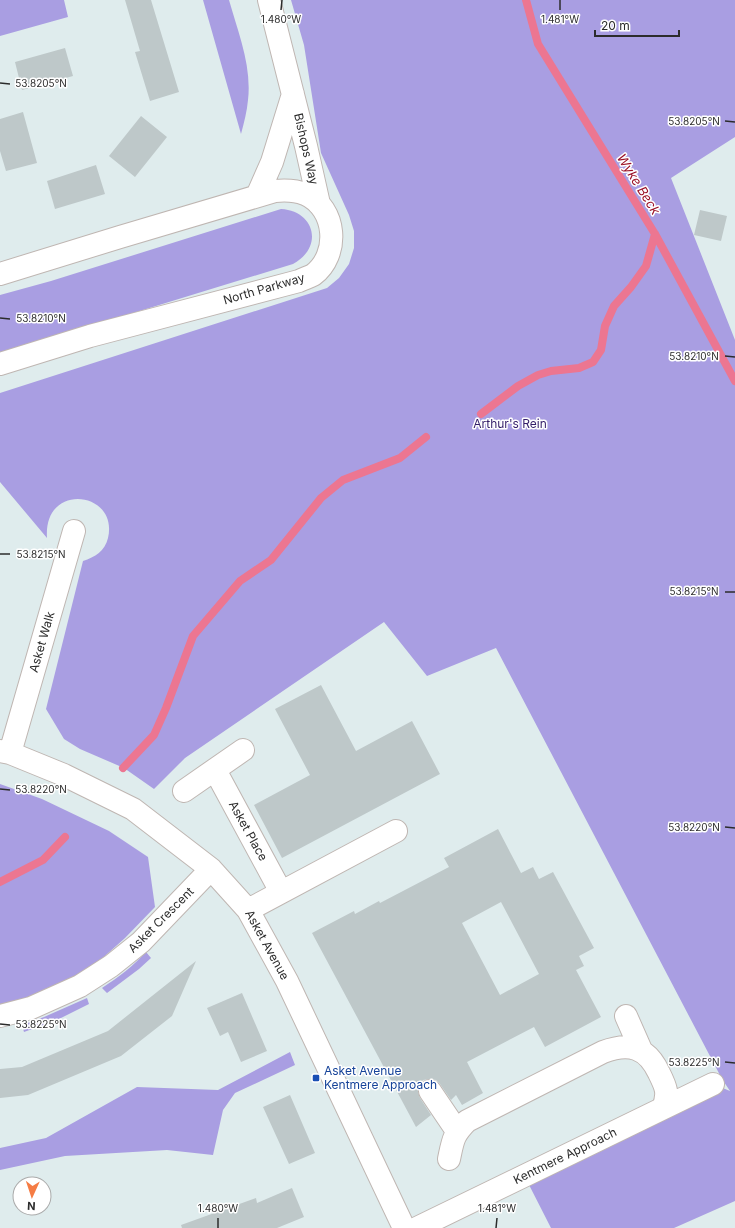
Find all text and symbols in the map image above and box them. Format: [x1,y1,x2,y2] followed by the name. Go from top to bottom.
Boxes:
[595,12,679,38] scale bar
[261,13,301,25] text: 1.480°W
[541,13,579,25] text: 1.481°W
[601,18,630,33] text: 20 m
[15,77,67,89] text: 53.8205°N
[291,112,322,186] street label: Bishops Way
[668,115,720,127] text: 53.8205°N
[614,151,664,218] water label: Wyke Beck
[221,270,307,307] street label: North Parkway
[16,312,66,324] text: 53.8210°N
[669,350,719,362] text: 53.8210°N
[473,416,547,431] park label: Arthur's Rein
[16,548,66,560] text: 53.8215°N
[669,585,719,597] text: 53.8215°N
[26,609,57,674] street label: Asket Walk
[15,783,67,795] text: 53.8220°N
[226,798,271,863] street label: Asket Place
[668,821,720,833] text: 53.8220°N
[125,884,197,956] street label: Asket Crescent
[242,907,293,982] street label: Asket Avenue
[15,1018,67,1030] text: 53.8225°N
[668,1056,720,1068] text: 53.8225°N
[324,1063,437,1092] place label: Asket Avenue Kentmere Approach
[311,1073,321,1083] marker: Asket Avenue Kentmere Approach
[511,1124,619,1187] street label: Kentmere Approach
[12,1176,52,1216] north arrow
[27,1199,36,1213] text: N
[198,1202,238,1214] text: 1.480°W
[478,1202,516,1214] text: 1.481°W

